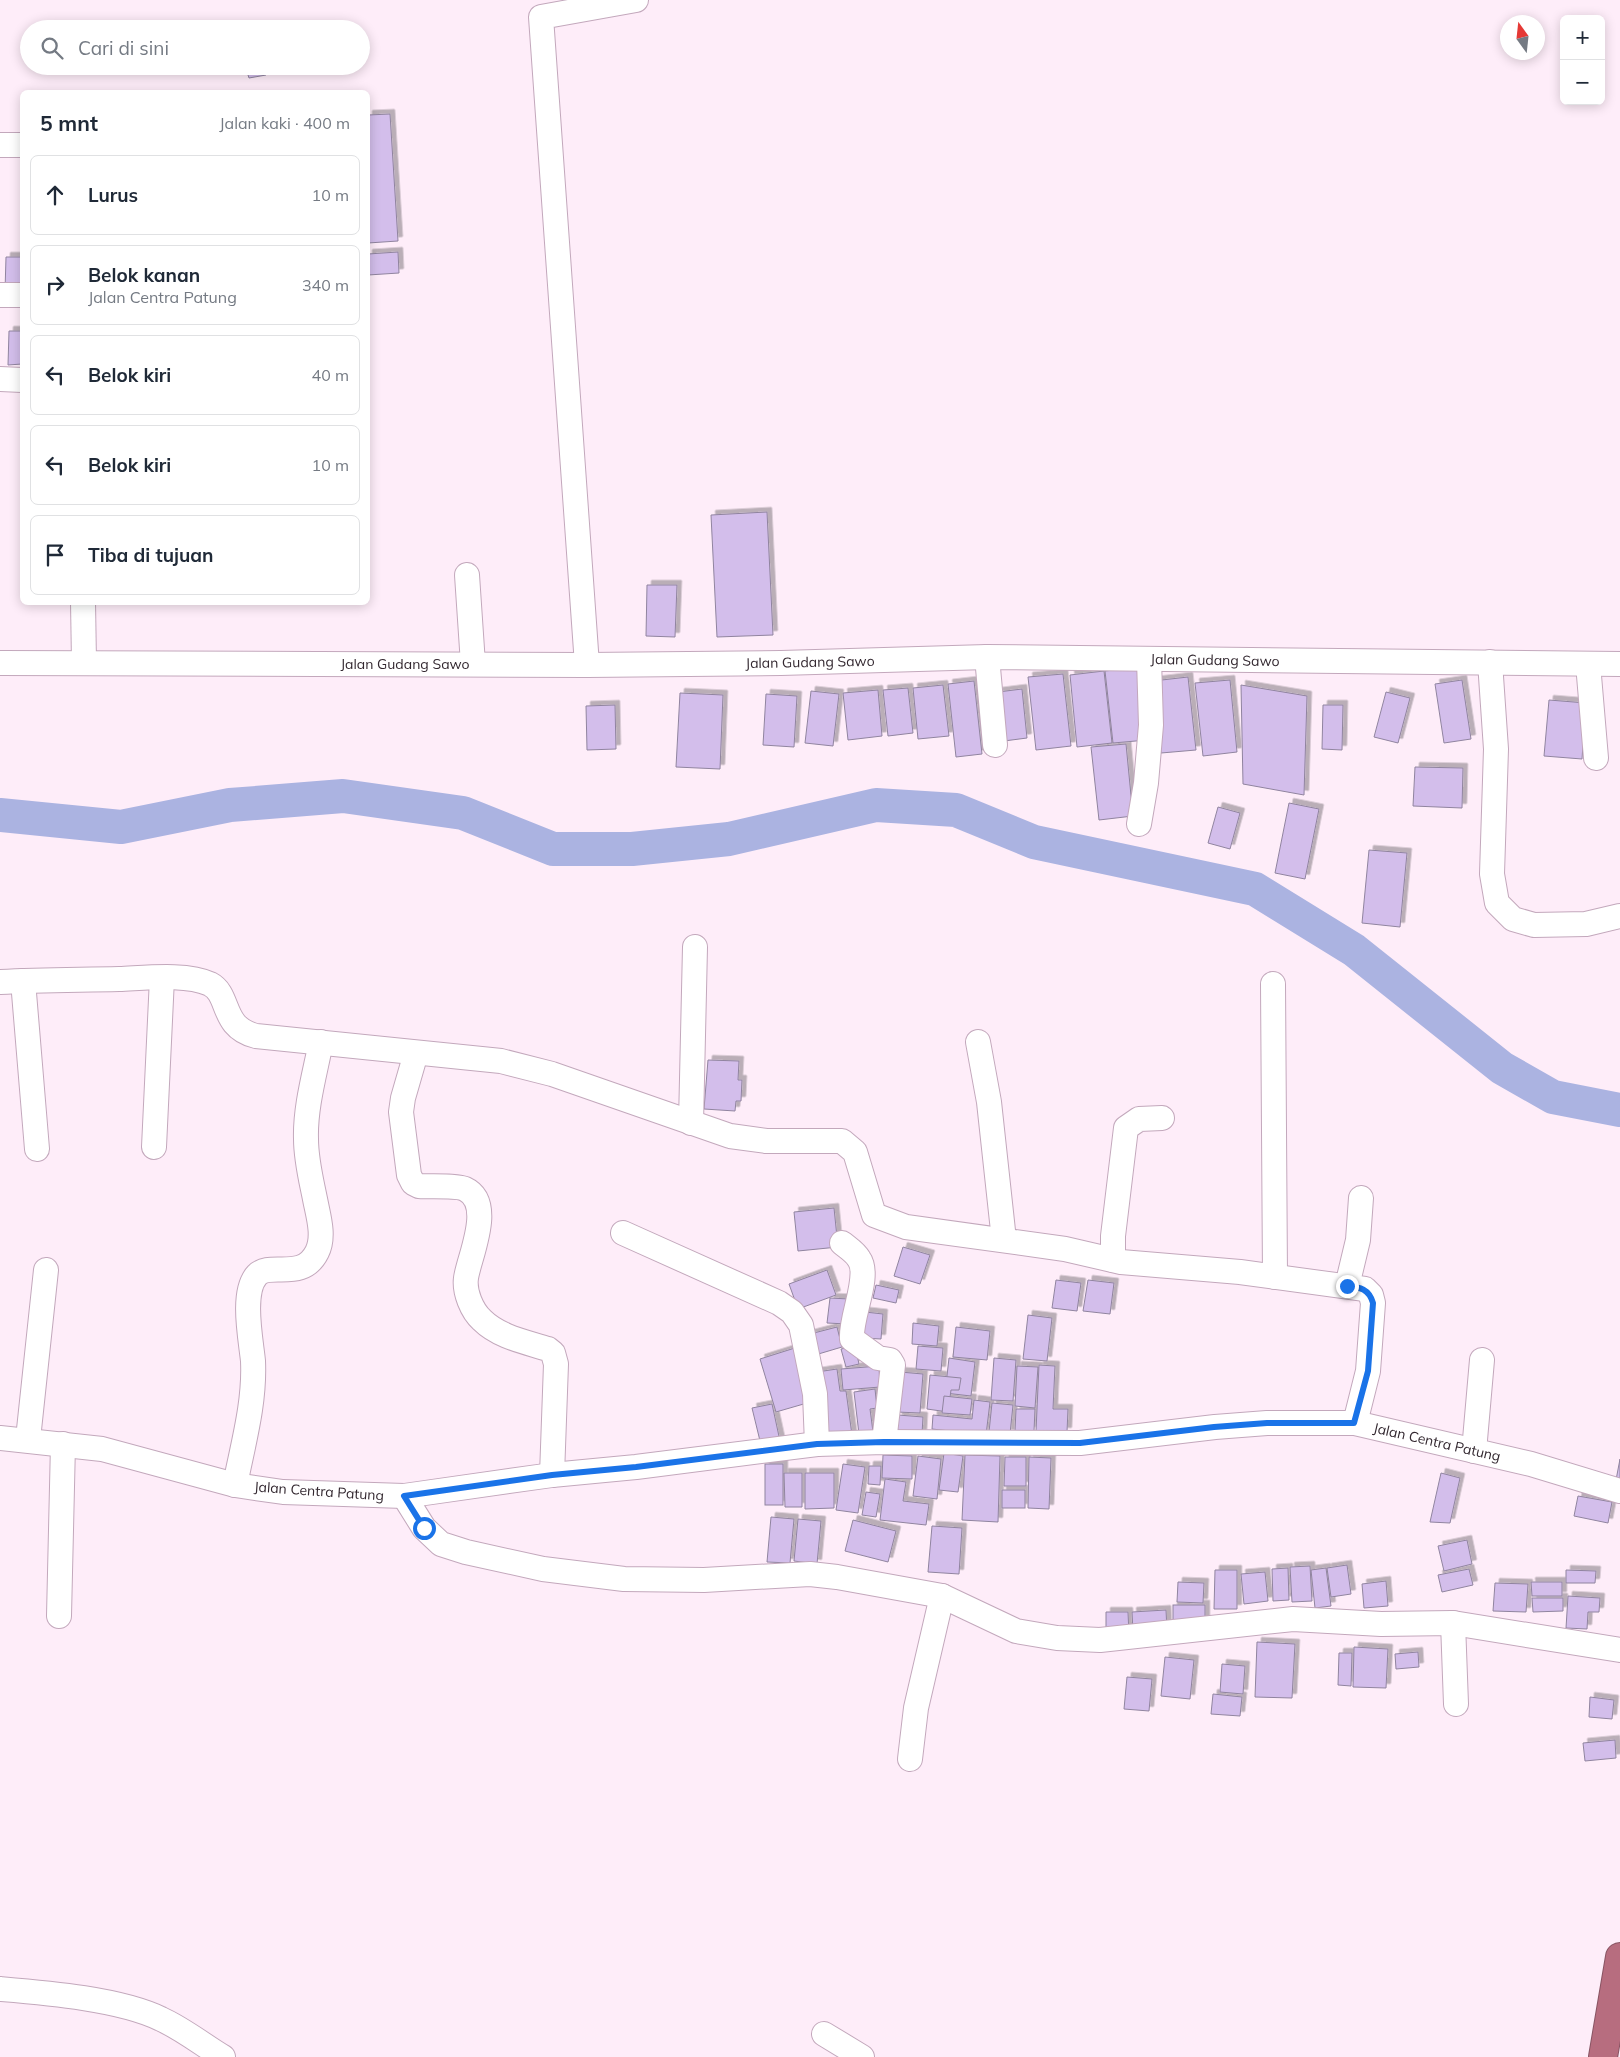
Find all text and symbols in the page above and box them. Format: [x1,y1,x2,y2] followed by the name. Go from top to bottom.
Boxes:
[1500,15,1545,60] north arrow
[1560,15,1605,105] map controls
[1560,15,1605,60] button: +
[20,20,370,75] search box
[38,34,66,62] icon: search
[78,36,169,60] text: Cari di sini
[1560,60,1605,105] button: −
[40,110,98,136] text: 5 mnt
[219,113,350,133] text: Jalan kaki · 400 m
[41,181,69,209] icon: ahead
[88,183,138,207] text: Lurus
[312,185,349,205] text: 10 m
[88,263,200,287] text: Belok kanan
[41,271,69,299] icon: right
[302,275,349,295] text: 340 m
[88,287,237,307] text: Jalan Centra Patung
[41,361,69,389] icon: left
[88,363,171,387] text: Belok kiri
[312,365,349,385] text: 40 m
[41,451,69,479] icon: left
[88,453,171,477] text: Belok kiri
[312,455,349,475] text: 10 m
[41,541,69,569] icon: arrive
[88,543,213,567] text: Tiba di tujuan
[1150,650,1280,670] street label: Jalan Gudang Sawo
[745,652,875,672] street label: Jalan Gudang Sawo
[340,655,470,673] street label: Jalan Gudang Sawo
[1336,1275,1359,1298] route end
[1372,1419,1502,1465] street label: Jalan Centra Patung
[253,1477,385,1505] street label: Jalan Centra Patung
[413,1517,436,1540] route start

